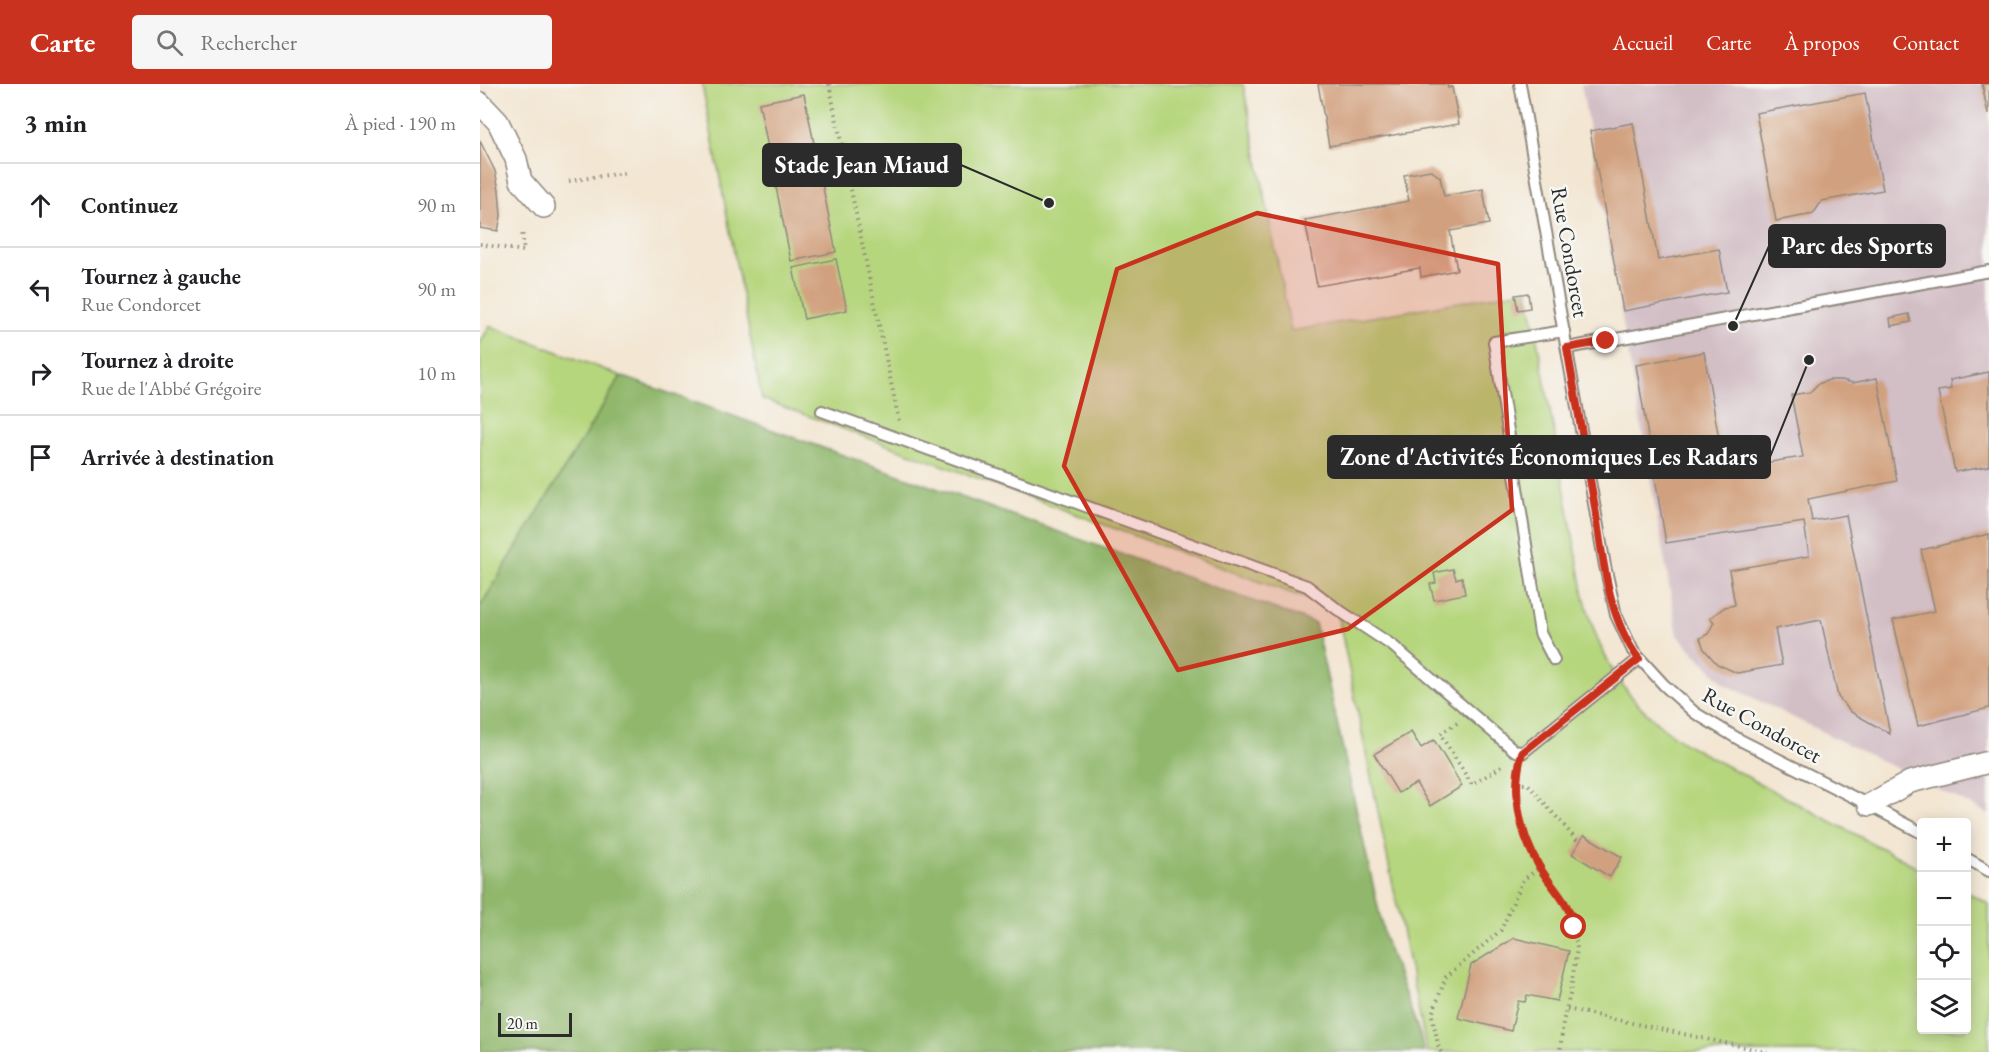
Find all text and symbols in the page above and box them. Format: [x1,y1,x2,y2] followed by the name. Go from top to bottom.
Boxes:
[132,15,552,69] search box
[30,24,96,60] text: Carte
[153,26,186,59] icon: search
[201,28,297,57] text: Rechercher
[1613,29,1673,56] text: Accueil
[1706,29,1751,56] text: Carte
[1784,29,1859,56] text: À propos
[1892,29,1959,56] text: Contact
[24,106,87,140] text: 3 min
[345,110,456,136] text: À pied · 190 m
[763,144,961,186] callout: Stade Jean Miaud
[775,149,950,180] text: Stade Jean Miaud
[1544,185,1596,319] street label: Rue Condorcet
[24,189,57,222] icon: ahead
[81,191,178,220] text: Continuez
[417,192,456,218] text: 90 m
[1769,225,1945,267] callout: Parc des Sports
[1781,230,1933,261] text: Parc des Sports
[81,262,241,291] text: Tournez à gauche
[24,273,57,306] icon: left
[417,276,456,302] text: 90 m
[81,291,201,317] text: Rue Condorcet
[1592,327,1618,353] route end
[81,346,234,375] text: Tournez à droite
[24,357,57,390] icon: right
[417,360,456,386] text: 10 m
[81,375,262,401] text: Rue de l'Abbé Grégoire
[1328,436,1770,478] callout: Zone d'Activités Économiques Les Radars
[24,441,57,474] icon: arrive
[1340,441,1758,473] text: Zone d'Activités Économiques Les Radars
[81,443,274,472] text: Arrivée à destination
[1697,680,1827,770] street label: Rue Condorcet
[1917,818,1971,1034] map controls
[1917,818,1971,872] button: +
[1917,872,1971,926] button: −
[1560,913,1586,939] route start
[1917,926,1971,980] button: locate
[1917,980,1971,1034] button: layers
[498,1010,572,1038] scale bar
[507,1013,538,1034] text: 20 m

